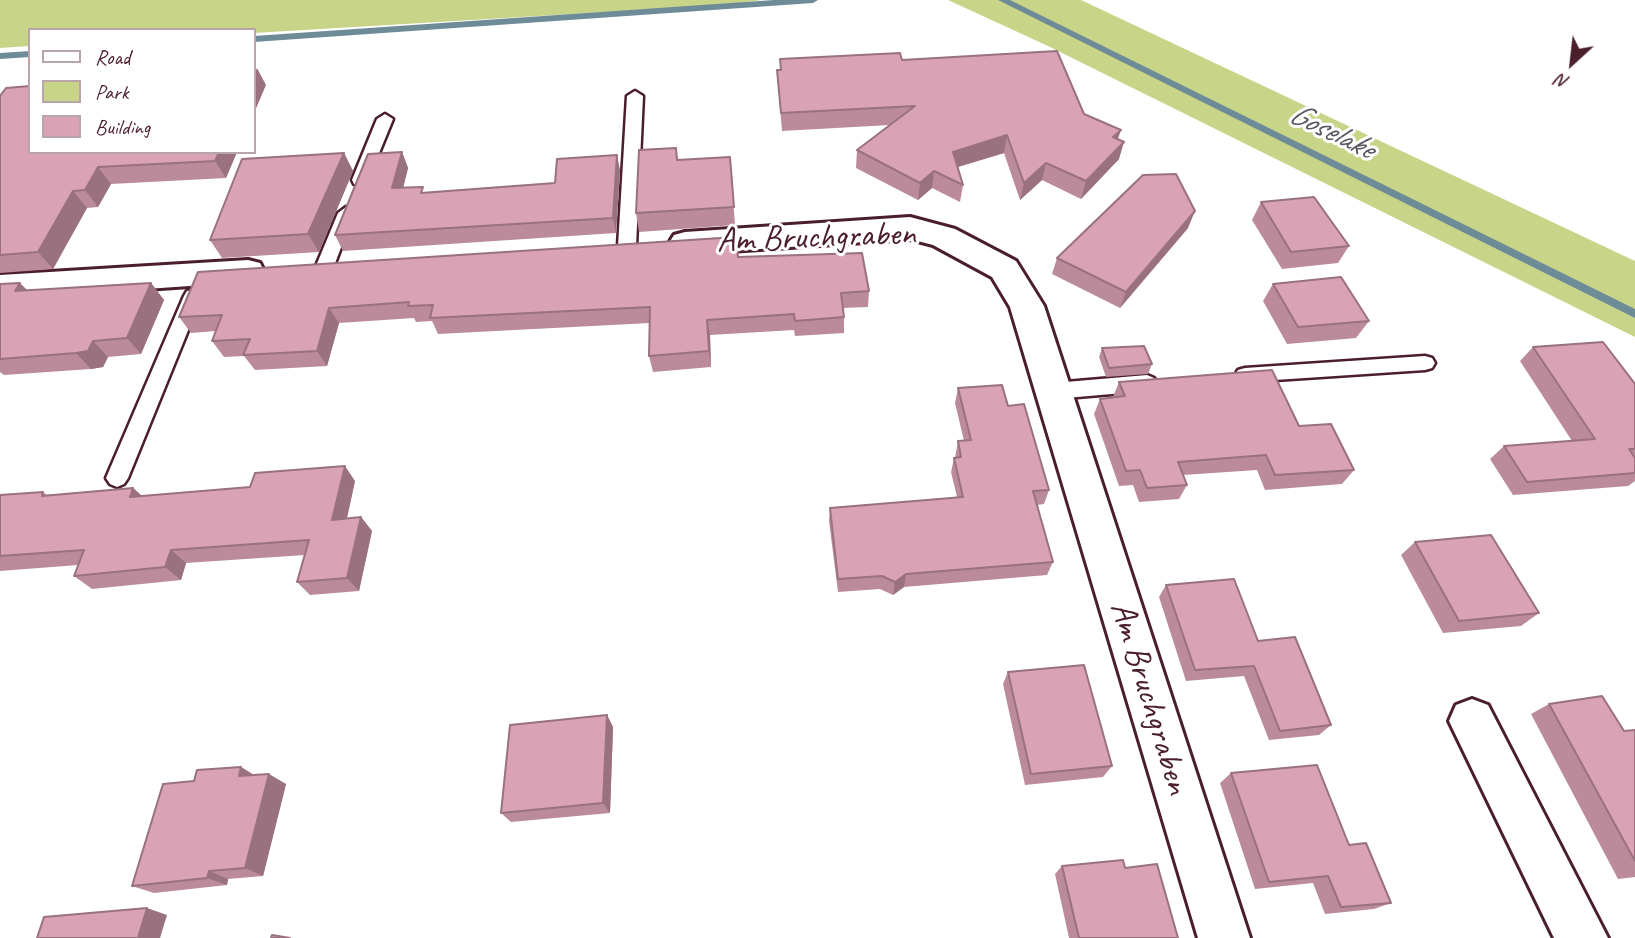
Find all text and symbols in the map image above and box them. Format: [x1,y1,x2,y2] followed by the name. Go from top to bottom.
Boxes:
[28,28,256,154] legend
[1537,28,1607,98] north arrow
[95,44,130,70] text: Road
[1552,68,1573,95] text: N
[95,79,128,105] text: Park
[1283,95,1379,169] water label: Goselake
[95,114,150,140] text: Building
[716,214,916,262] street label: Am Bruchgraben
[1100,597,1198,799] street label: Am Bruchgraben

